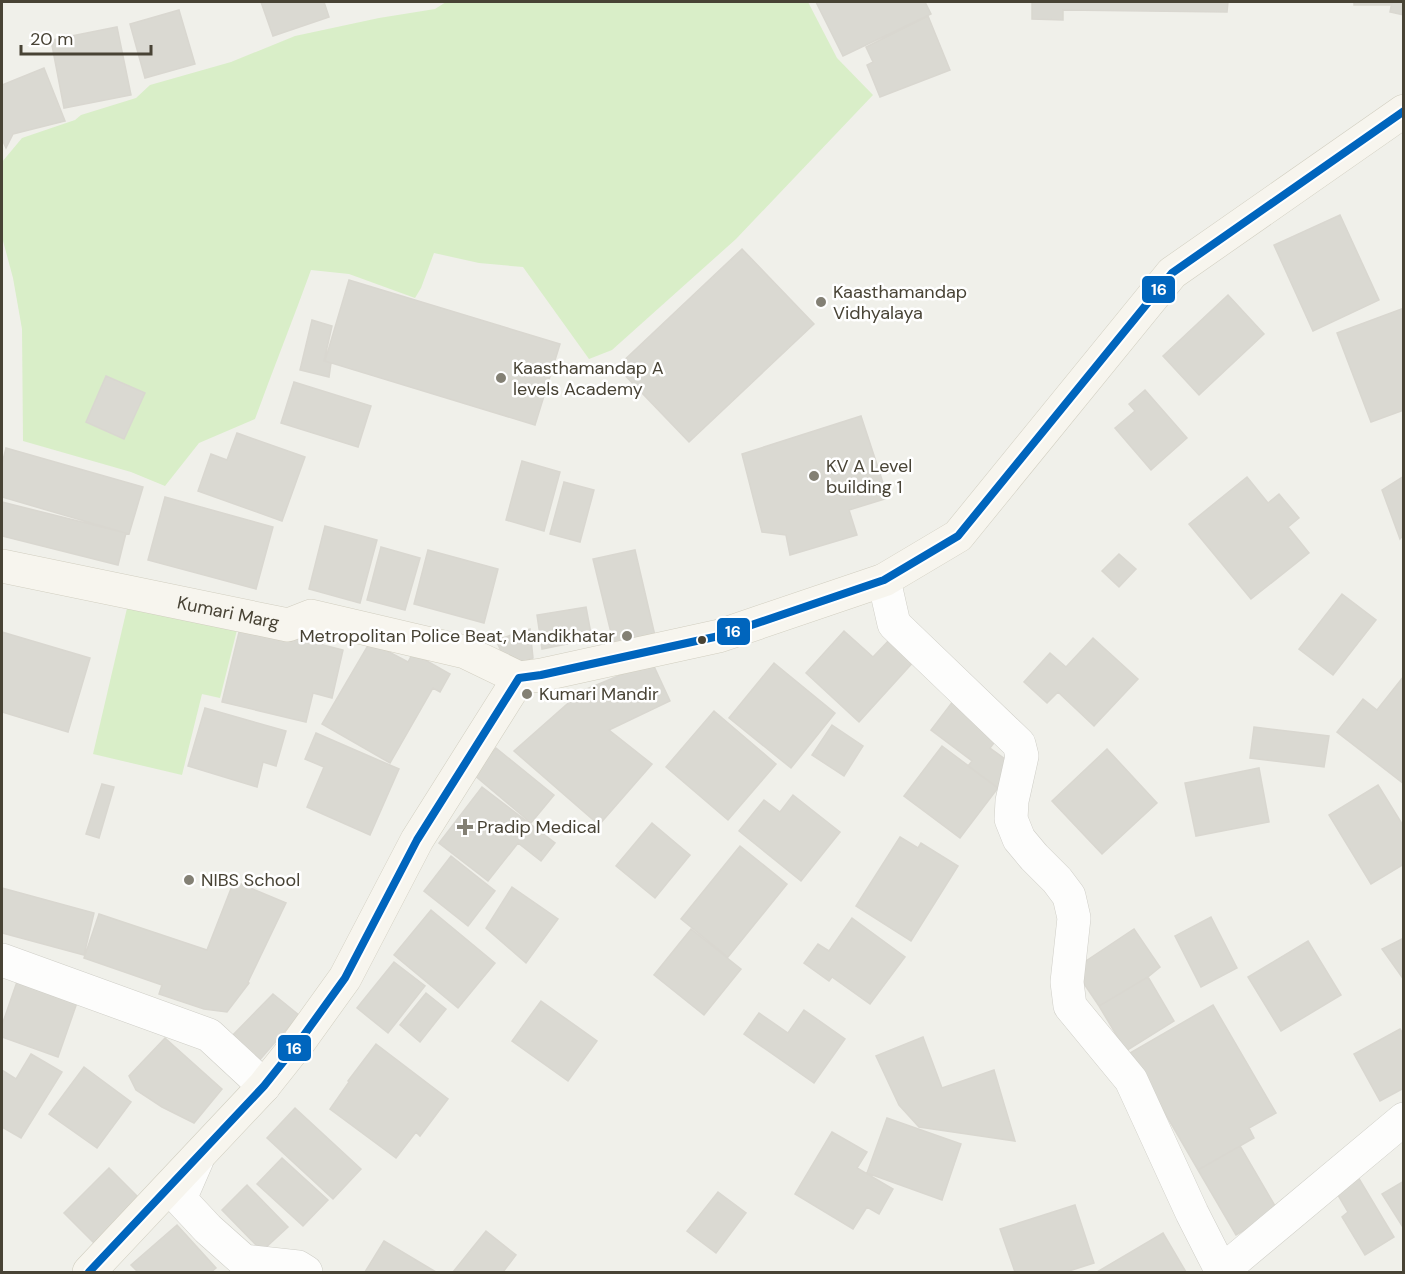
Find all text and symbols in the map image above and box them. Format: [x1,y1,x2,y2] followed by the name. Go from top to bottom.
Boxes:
[21,18,152,56] scale bar
[30,27,73,51] text: 20 m
[1141,275,1176,304] line badge: 16
[1151,279,1167,300] text: 16
[833,280,967,325] place label: Kaasthamandap Vidhyalaya
[814,295,828,309] marker: Kaasthamandap Vidhyalaya
[513,356,664,401] place label: Kaasthamandap A levels Academy
[494,371,508,385] marker: Kaasthamandap A levels Academy
[826,454,912,499] place label: KV A Level building 1
[807,469,821,483] marker: KV A Level building 1
[175,590,281,635] street label: Kumari Marg
[716,617,751,646] line badge: 16
[725,621,741,642] text: 16
[299,624,615,648] place label: Metropolitan Police Beat, Mandikhatar
[620,629,634,643] marker: Metropolitan Police Beat, Mandikhatar
[696,634,708,646] unlabelled marker
[539,682,659,706] place label: Kumari Mandir
[520,687,534,701] marker: Kumari Mandir
[477,815,601,839] place label: Pradip Medical
[458,820,472,834] marker: Pradip Medical
[201,868,300,892] place label: NIBS School
[182,873,196,887] marker: NIBS School
[277,1034,312,1062] line badge: 16
[286,1038,302,1059] text: 16

